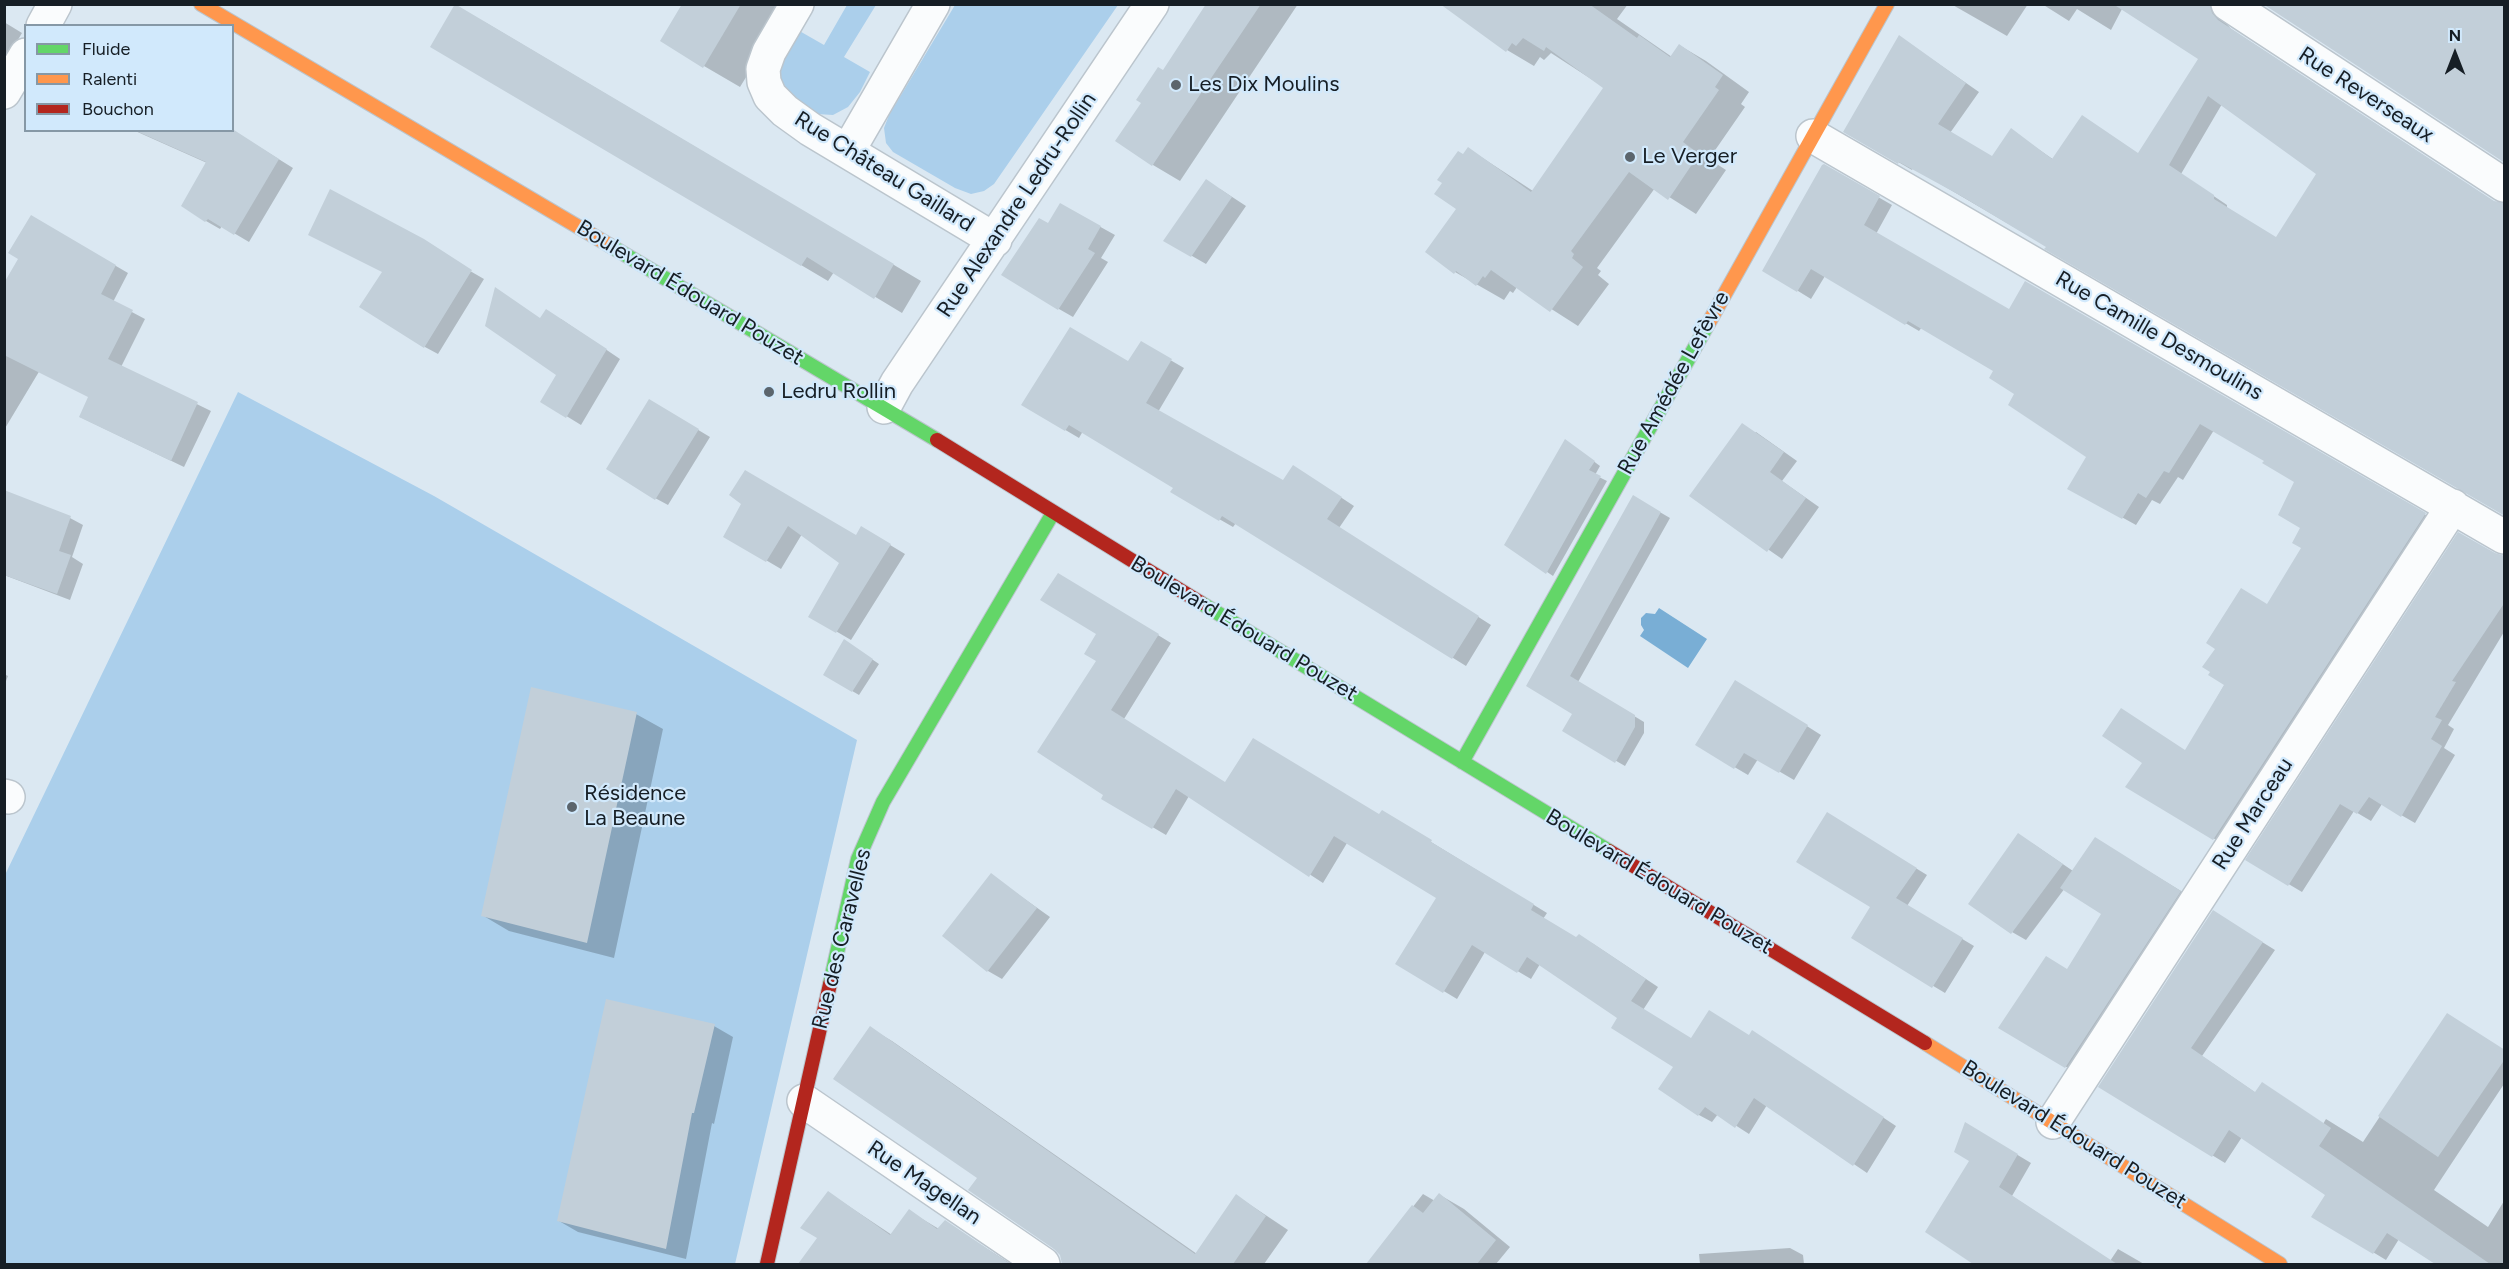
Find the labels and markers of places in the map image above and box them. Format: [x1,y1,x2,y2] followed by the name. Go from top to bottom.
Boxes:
[1188,72,1339,98] place label: Les Dix Moulins
[1169,78,1183,92] marker: Les Dix Moulins
[1642,144,1737,170] place label: Le Verger
[1623,150,1637,164] marker: Le Verger
[781,379,896,405] place label: Ledru Rollin
[762,385,776,399] marker: Ledru Rollin
[584,781,686,832] place label: Résidence La Beaune
[565,800,579,814] marker: Résidence La Beaune

